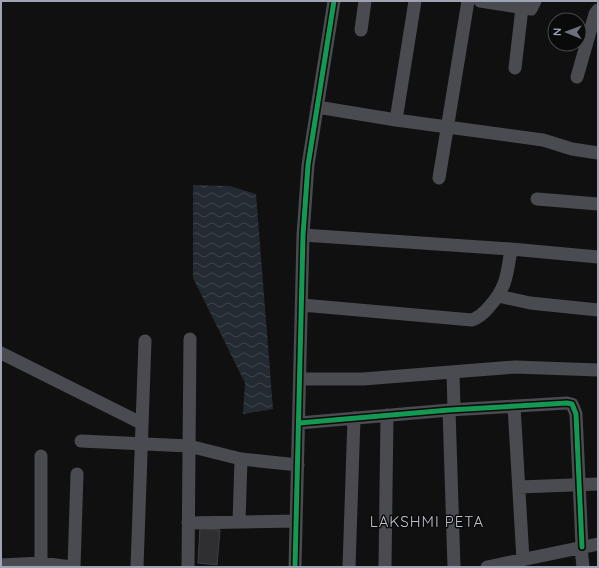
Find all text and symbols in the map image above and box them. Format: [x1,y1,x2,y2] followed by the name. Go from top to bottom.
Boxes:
[547,12,587,52] north arrow
[550,28,564,36] text: N
[370,512,484,531] district label: LAKSHMI PETA

